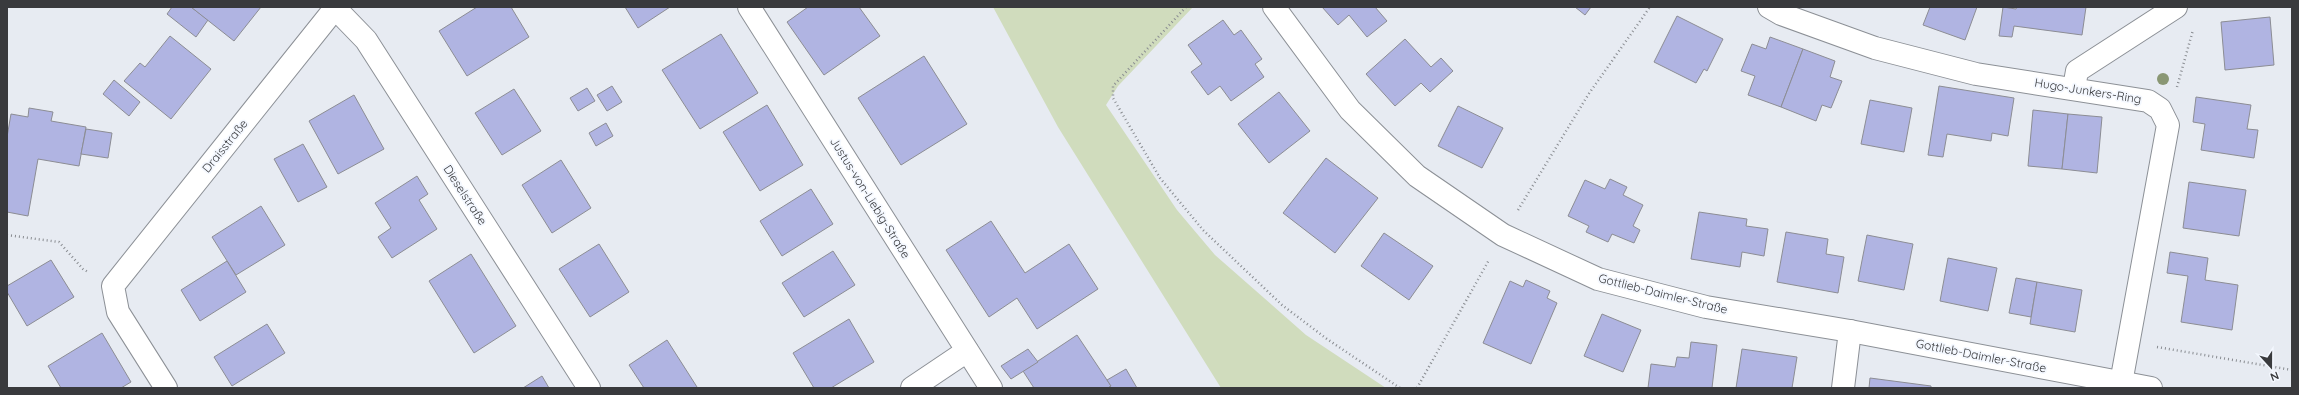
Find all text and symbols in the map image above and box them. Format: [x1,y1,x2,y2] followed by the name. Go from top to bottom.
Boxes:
[2034,75,2143,106] street label: Hugo-Junkers-Ring
[199,116,251,175] street label: Draisstraße
[827,134,914,261] street label: Justus-von-Liebig-Straße
[440,162,491,228] street label: Dieselstraße
[1597,270,1729,317] street label: Gottlieb-Daimler-Straße
[1915,336,2048,376] street label: Gottlieb-Daimler-Straße
[2251,347,2291,387] north arrow
[2268,368,2281,384] text: N

